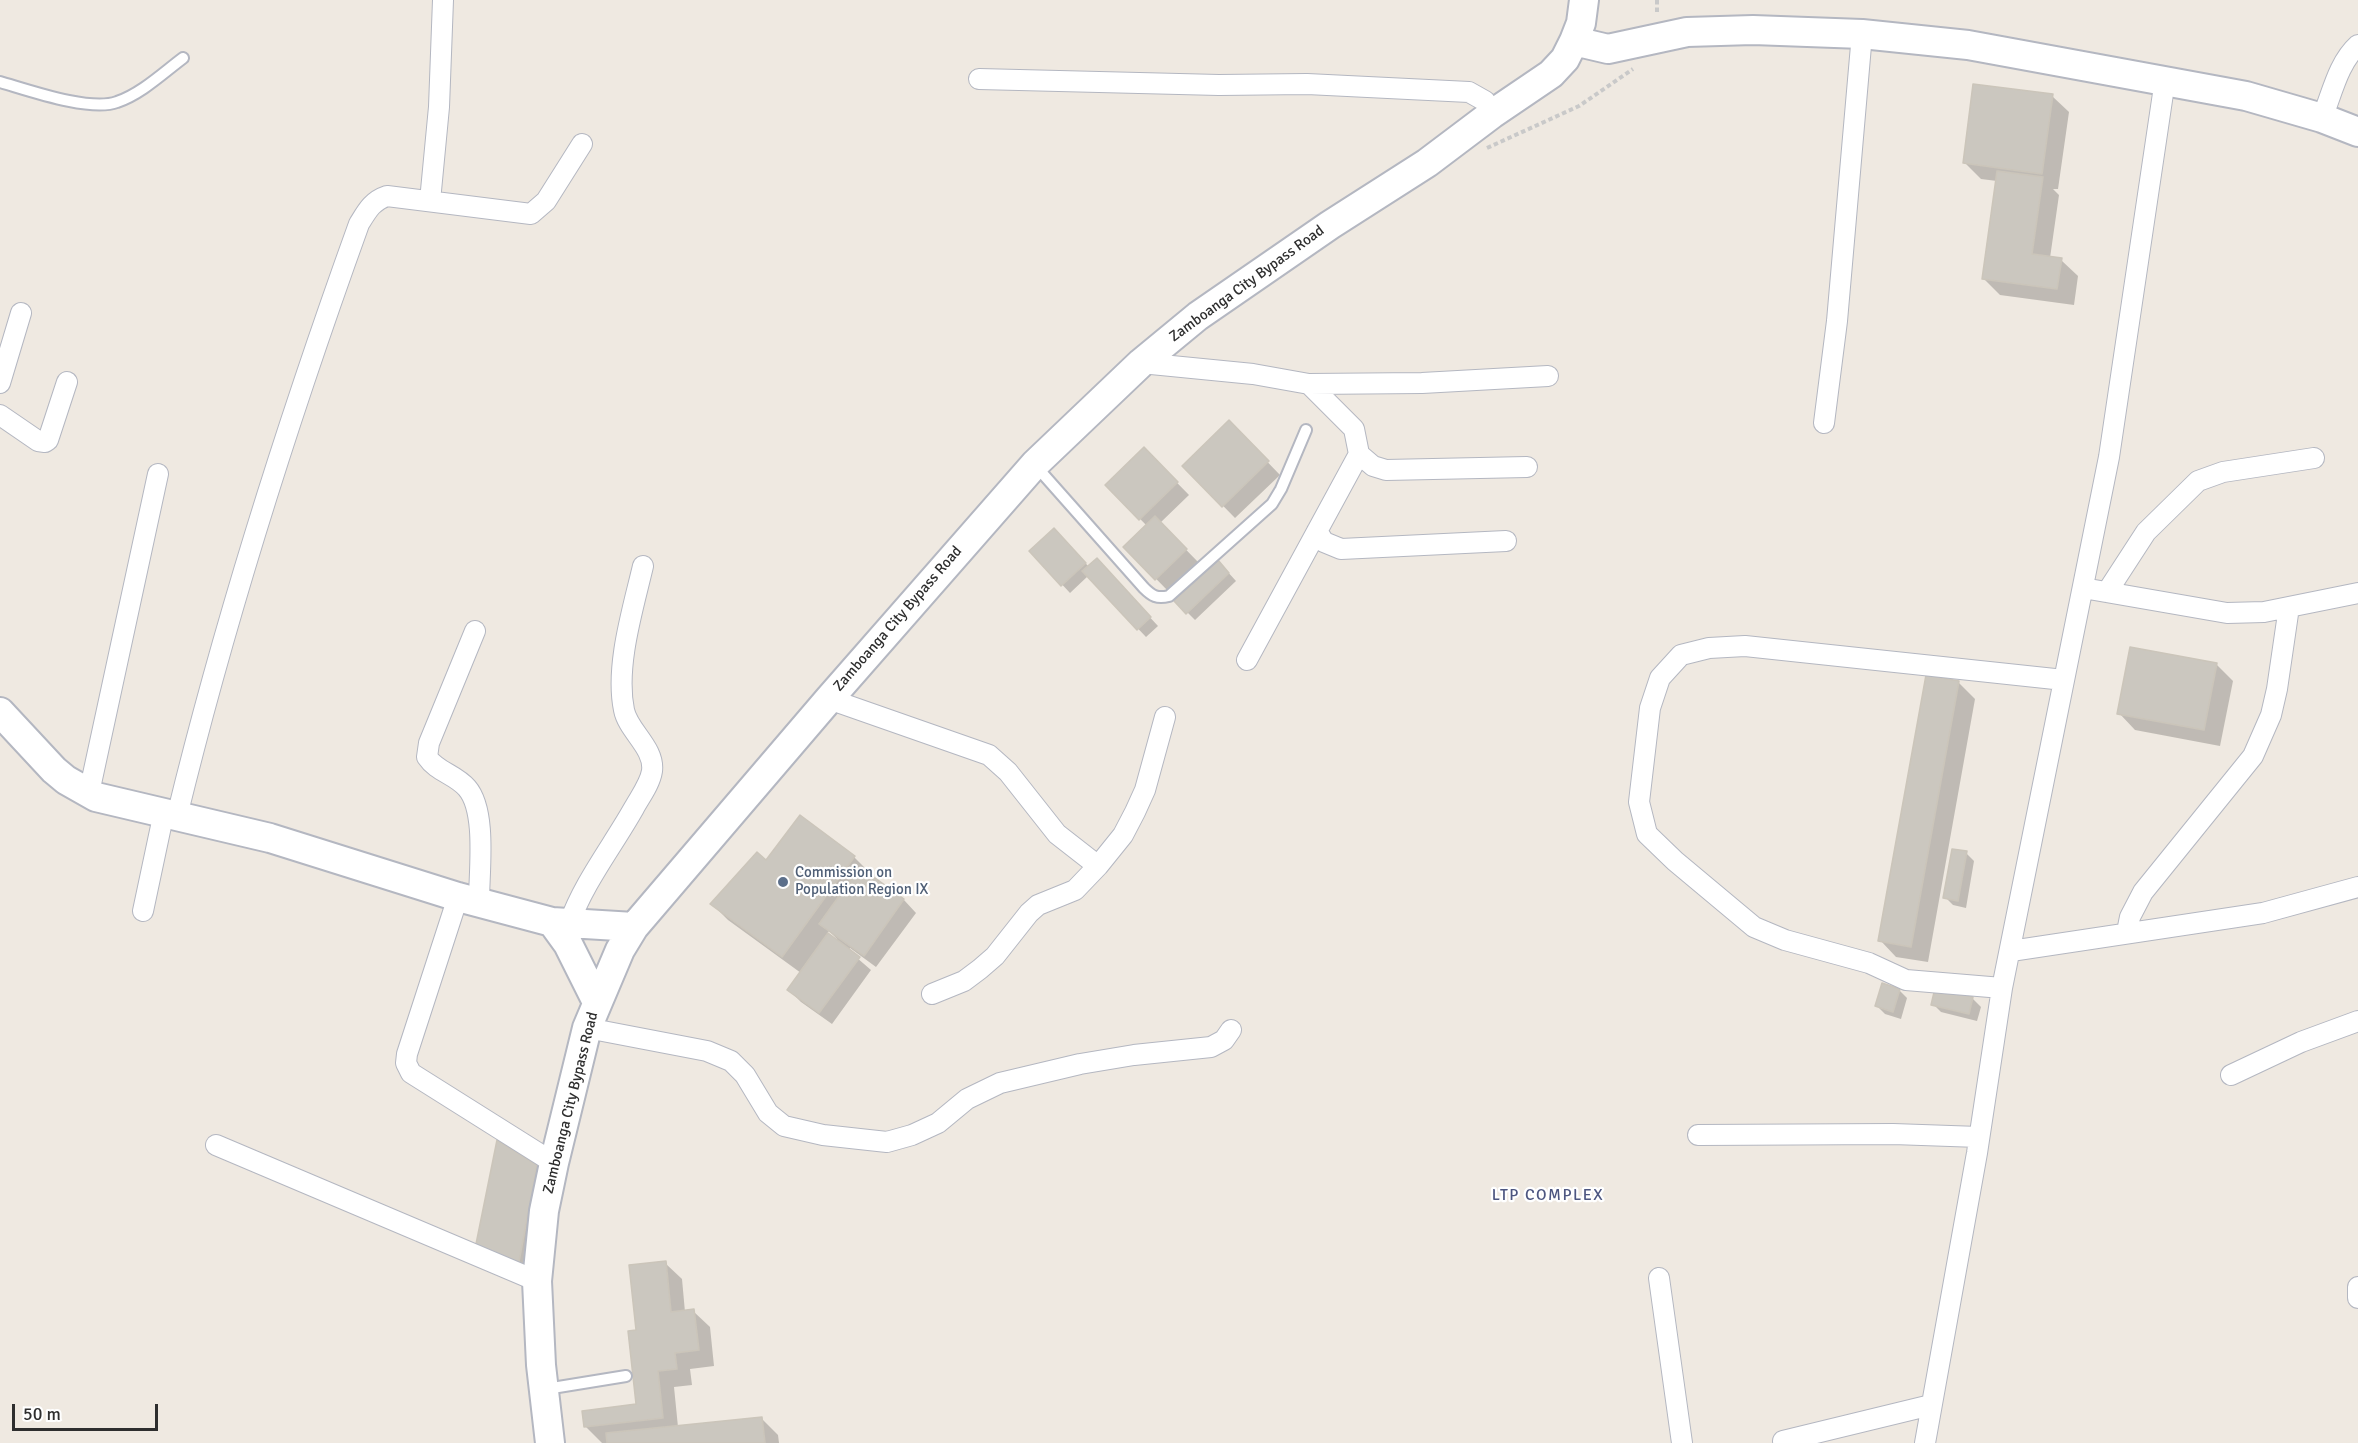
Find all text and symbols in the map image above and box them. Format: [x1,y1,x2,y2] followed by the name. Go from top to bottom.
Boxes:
[1166,222,1328,346] street label: Zamboanga City Bypass Road
[830,543,966,695] street label: Zamboanga City Bypass Road
[795,864,928,899] place label: Commission on Population Region IX
[776,875,790,889] marker: Commission on Population Region IX
[540,1010,602,1196] street label: Zamboanga City Bypass Road
[1492,1186,1604,1206] district label: LTP COMPLEX
[15,1392,160,1430] scale bar
[23,1403,61,1425] text: 50 m

